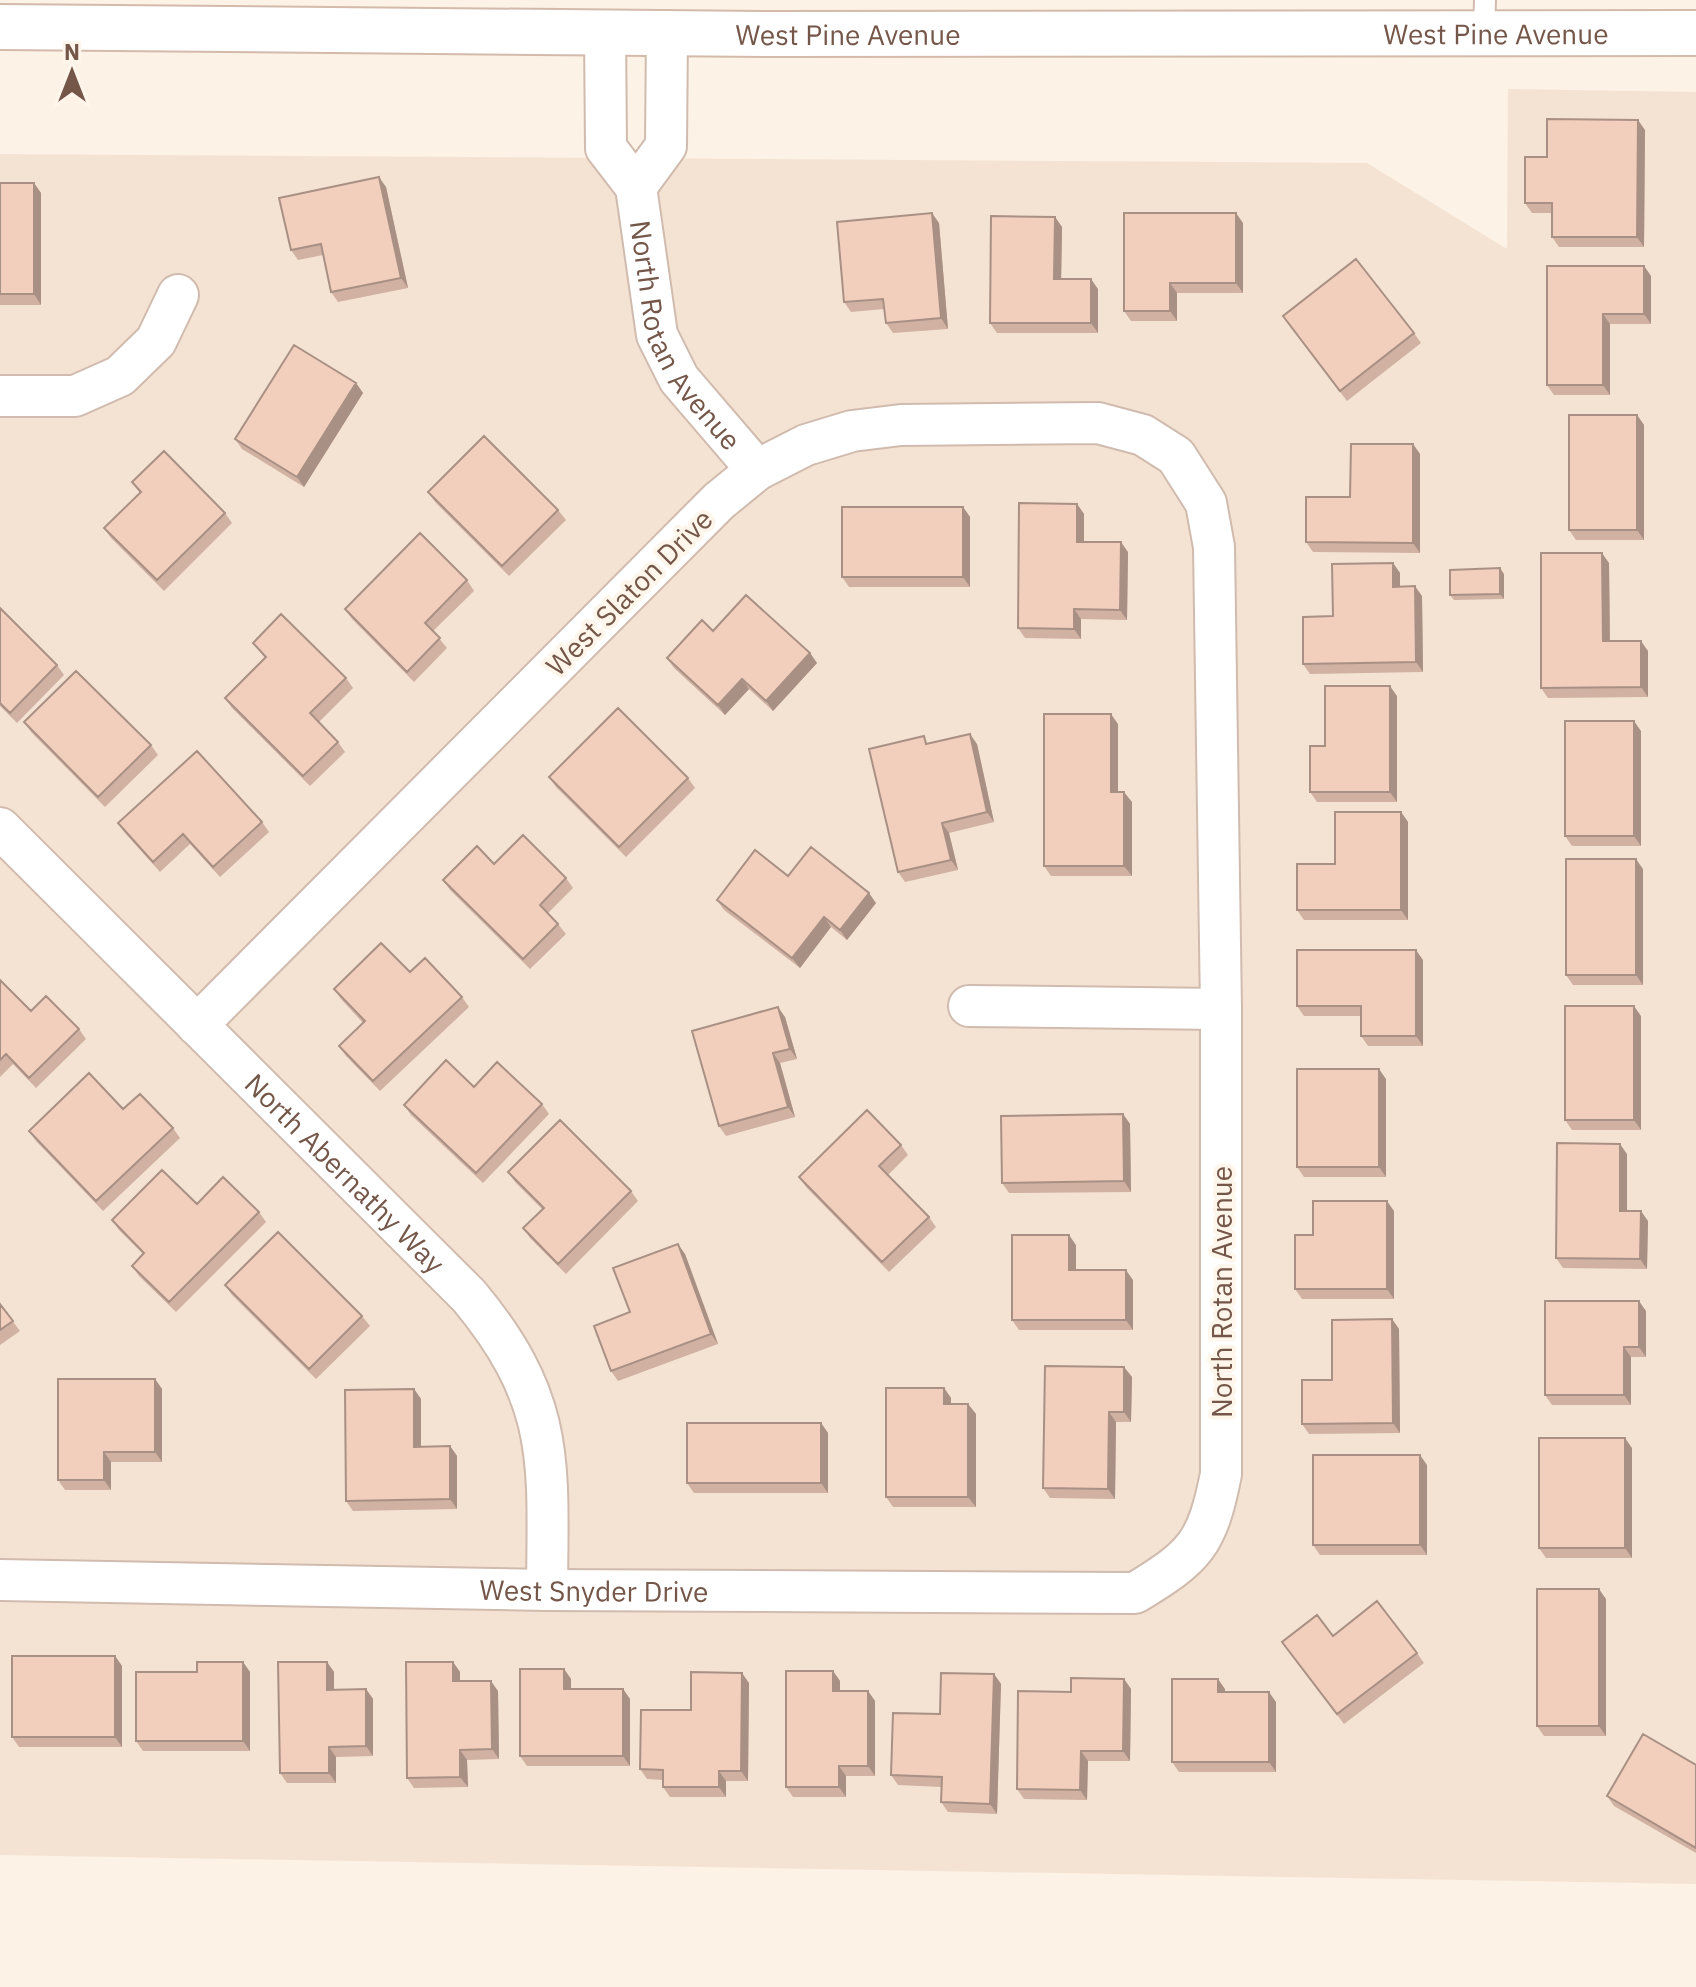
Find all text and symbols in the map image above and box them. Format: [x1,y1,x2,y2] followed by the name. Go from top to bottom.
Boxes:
[735,15,961,53] street label: West Pine Avenue
[1383,15,1609,52] street label: West Pine Avenue
[32,32,112,112] north arrow
[64,37,80,66] text: N
[622,218,750,457] street label: North Rotan Avenue
[538,501,720,683] street label: West Slaton Drive
[237,1065,454,1281] street label: North Abernathy Way
[1203,1166,1240,1418] street label: North Rotan Avenue
[479,1570,709,1609] street label: West Snyder Drive

